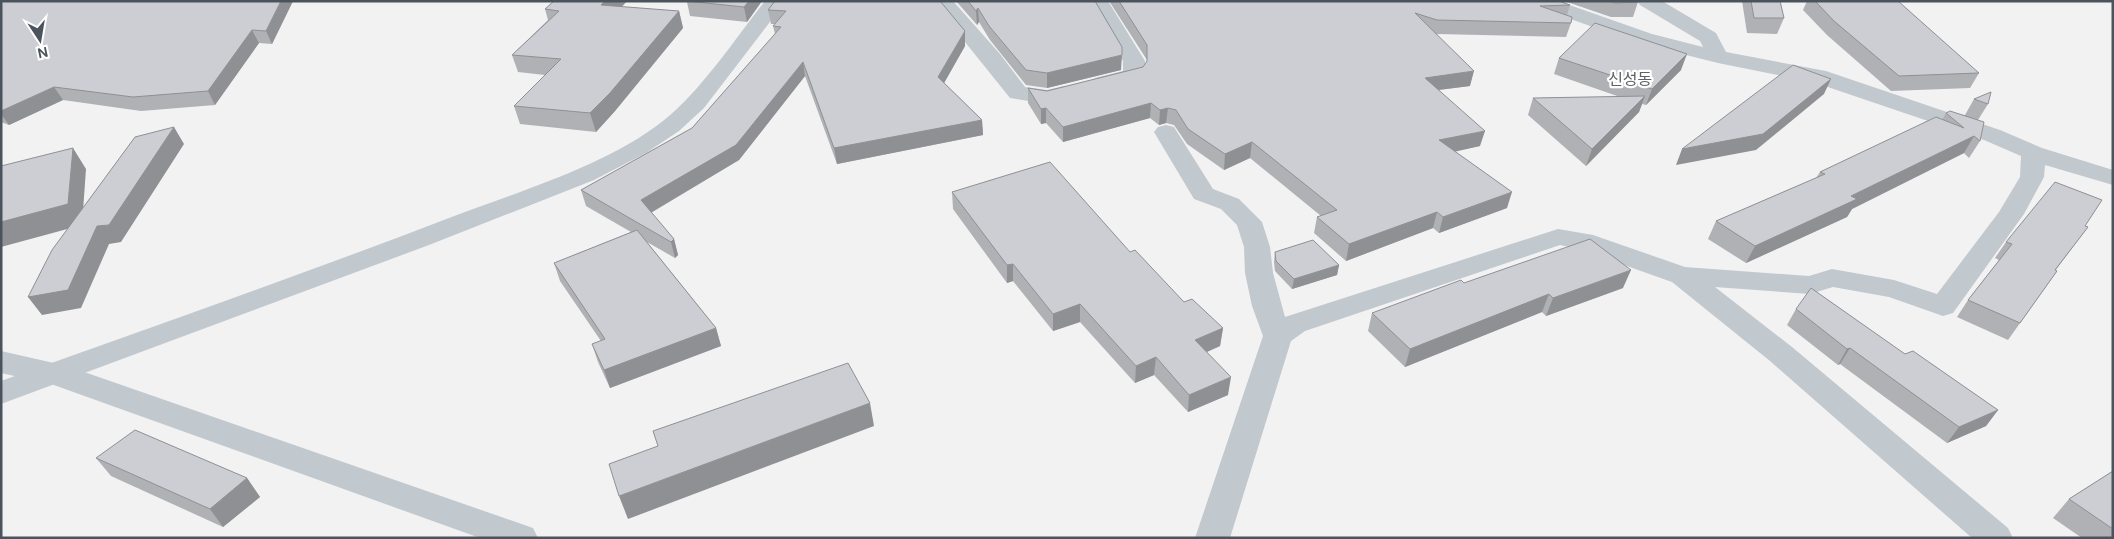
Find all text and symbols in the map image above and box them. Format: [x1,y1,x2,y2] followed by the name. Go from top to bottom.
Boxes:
[15,15,65,65] north arrow
[36,43,50,63] text: N
[1608,69,1652,90] district label: 신성동

